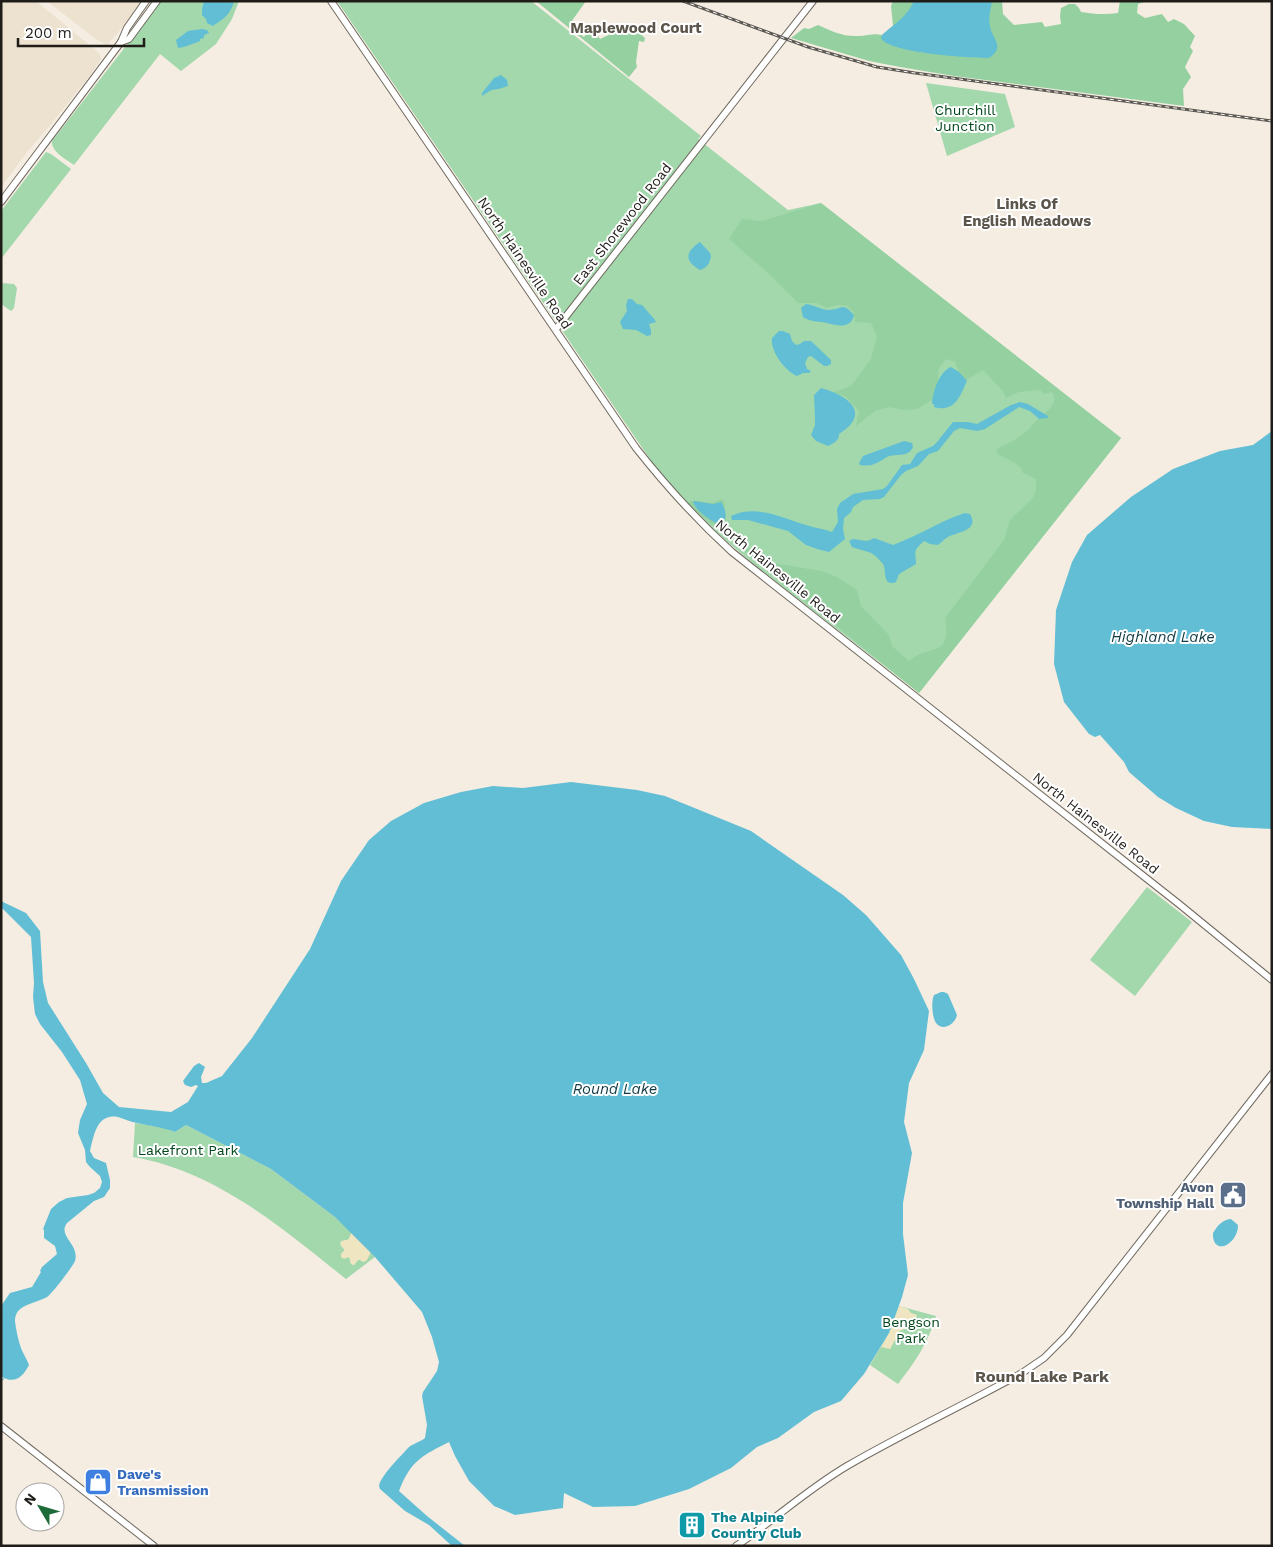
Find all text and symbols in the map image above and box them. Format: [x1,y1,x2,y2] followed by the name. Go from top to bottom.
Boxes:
[18,15,144,47] scale bar
[570,19,702,37] district label: Maplewood Court
[25,24,72,42] text: 200 m
[934,102,996,134] park label: Churchill Junction
[569,160,675,288] street label: East Shorewood Road
[475,194,575,332] street label: North Hainesville Road
[963,195,1091,230] district label: Links Of English Meadows
[713,516,843,626] street label: North Hainesville Road
[1111,628,1215,646] water label: Highland Lake
[1030,769,1162,877] street label: North Hainesville Road
[573,1080,657,1098] water label: Round Lake
[138,1142,238,1158] park label: Lakefront Park
[1116,1179,1214,1211] place label: Avon Township Hall
[1218,1180,1248,1210] public building icon: Avon Township Hall
[882,1314,940,1346] park label: Bengson Park
[975,1367,1109,1386] district label: Round Lake Park
[117,1466,209,1498] place label: Dave's Transmission
[83,1467,113,1497] shop icon: Dave's Transmission
[15,1482,65,1532] north arrow
[20,1490,39,1508] text: N
[711,1509,802,1541] place label: The Alpine Country Club
[677,1510,707,1540] building icon: The Alpine Country Club

